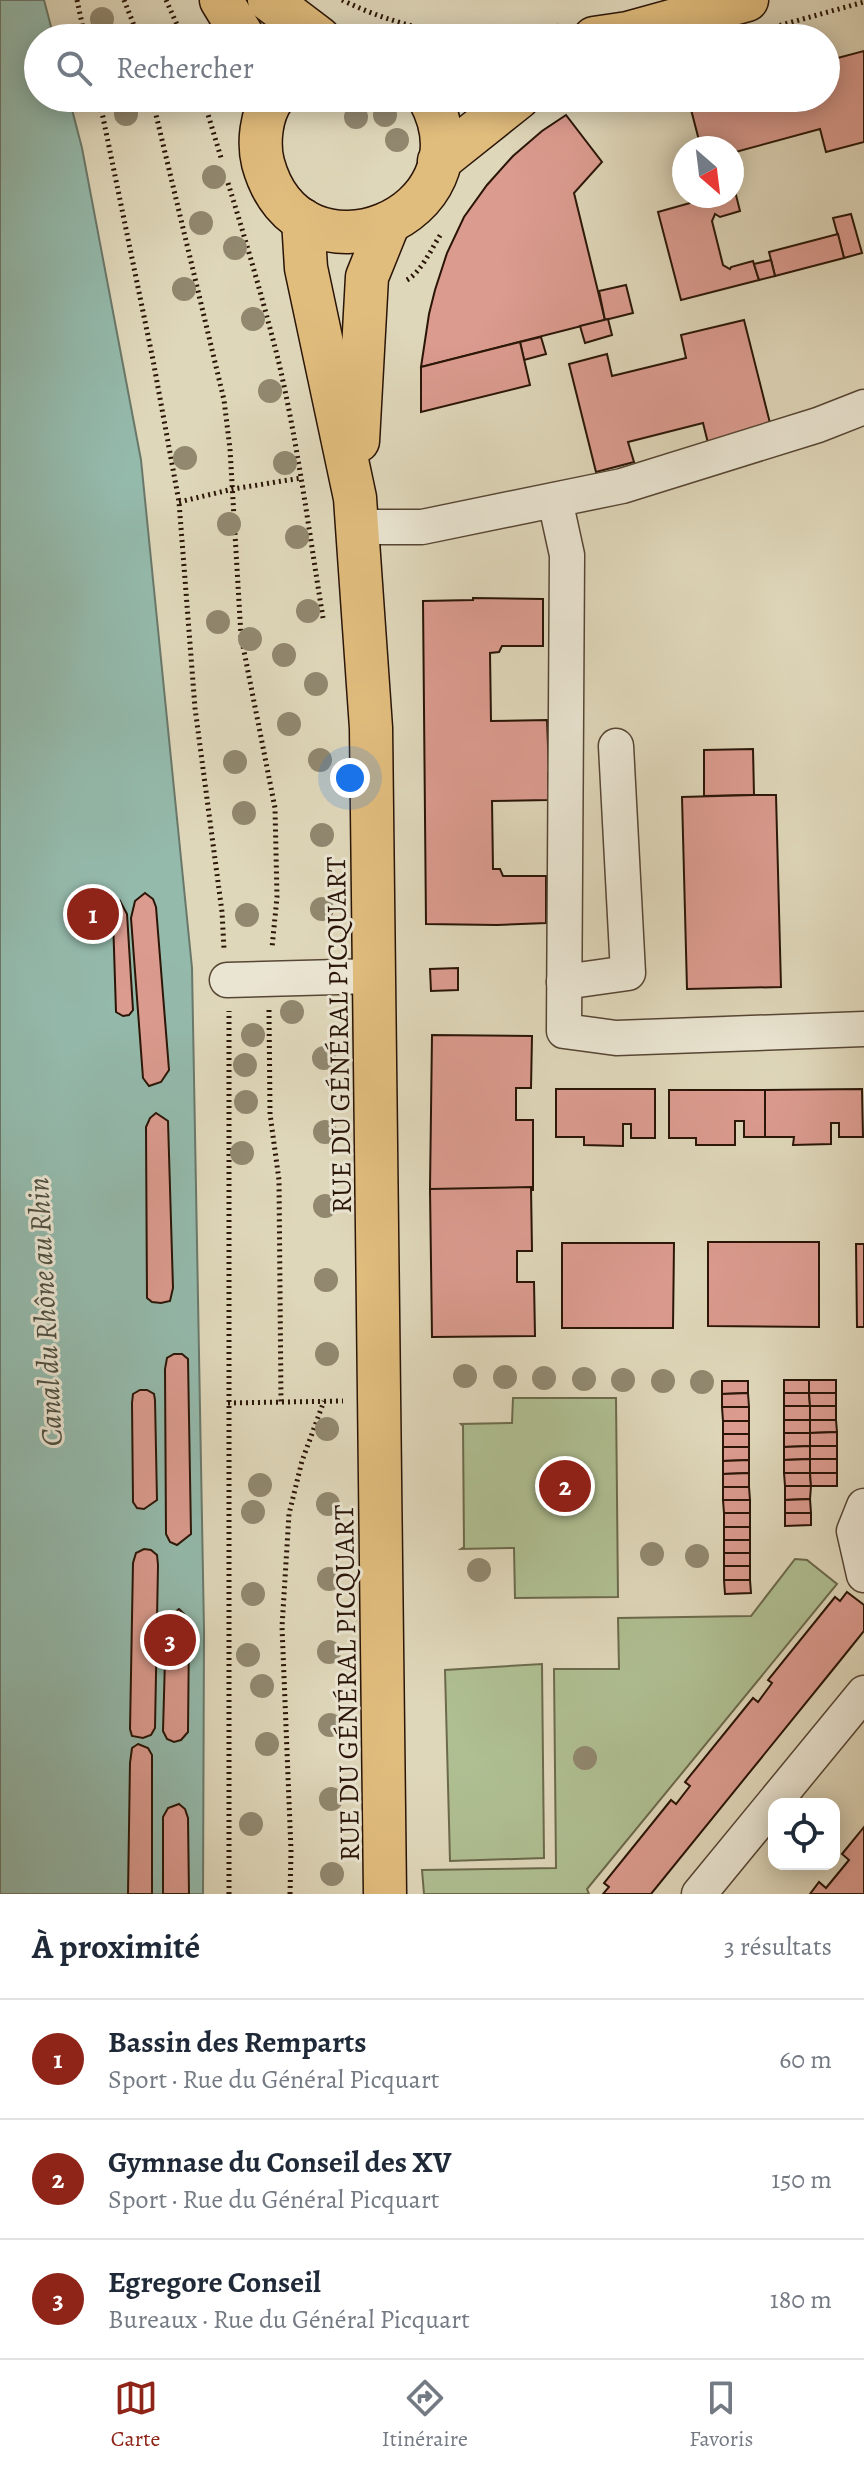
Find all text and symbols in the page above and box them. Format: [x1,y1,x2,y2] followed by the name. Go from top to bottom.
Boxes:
[24,24,840,112] search box
[52,46,96,90] icon: search
[116,48,254,88] text: Rechercher
[672,136,744,208] north arrow
[330,758,370,798] your location
[317,856,361,1214] street label: RUE DU GÉNÉRAL PICQUART
[67,884,119,944] pin: 1
[18,1176,72,1448] water label: Canal du Rhône au Rhin
[539,1456,591,1516] pin: 2
[325,1504,369,1862] street label: RUE DU GÉNÉRAL PICQUART
[144,1610,196,1670] pin: 3
[768,1798,840,1870] map controls
[768,1798,840,1870] button: locate
[32,1923,200,1970] text: À proximité
[724,1929,832,1964] text: 3 résultats
[108,2022,367,2062] text: Bassin des Remparts
[53,2042,63,2077] text: 1
[779,2042,832,2077] text: 60 m
[108,2062,439,2097] text: Sport · Rue du Général Picquart
[108,2142,451,2182] text: Gymnase du Conseil des XV
[52,2162,64,2197] text: 2
[771,2162,832,2197] text: 150 m
[108,2182,439,2217] text: Sport · Rue du Général Picquart
[108,2262,321,2302] text: Egregore Conseil
[52,2282,64,2317] text: 3
[770,2282,832,2317] text: 180 m
[108,2302,470,2337] text: Bureaux · Rue du Général Picquart
[111,2376,160,2454] tab: Carte
[382,2376,468,2454] tab: Itinéraire
[689,2376,753,2454] tab: Favoris

